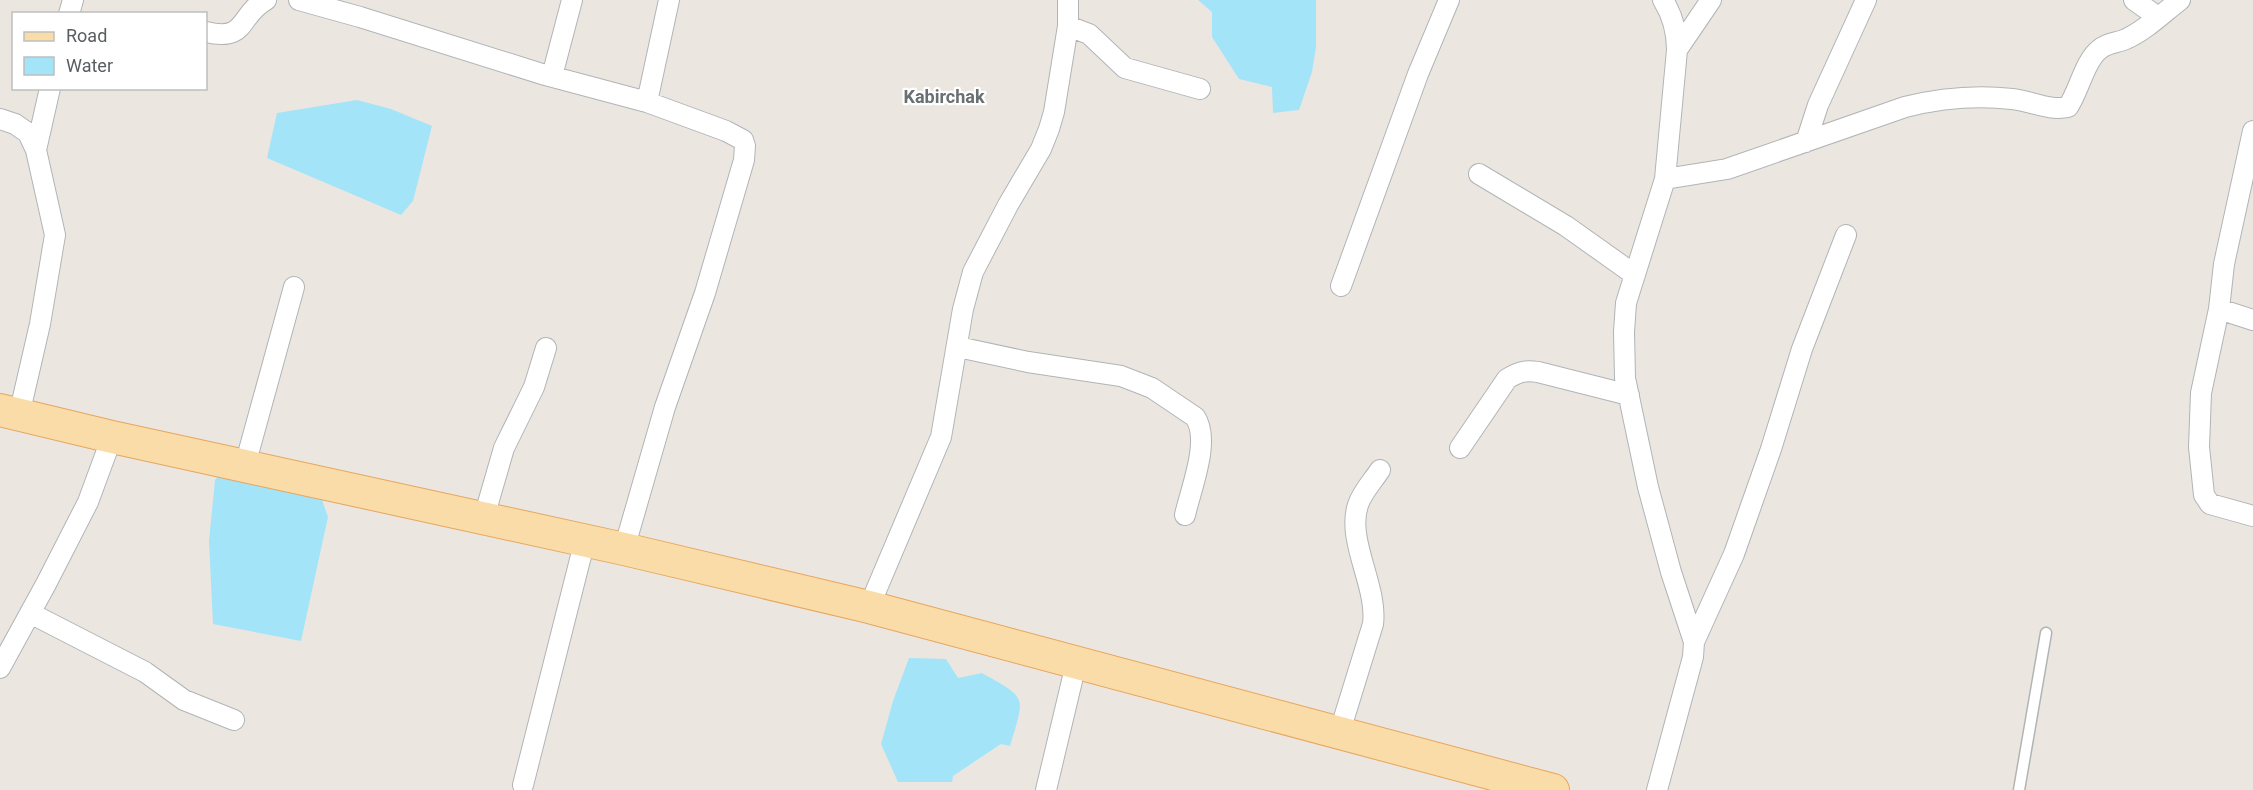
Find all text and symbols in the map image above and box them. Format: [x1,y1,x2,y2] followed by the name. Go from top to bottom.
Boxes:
[12,12,207,90] legend
[66,25,107,46] text: Road
[66,55,113,76] text: Water
[903,86,985,107] district label: Kabirchak

